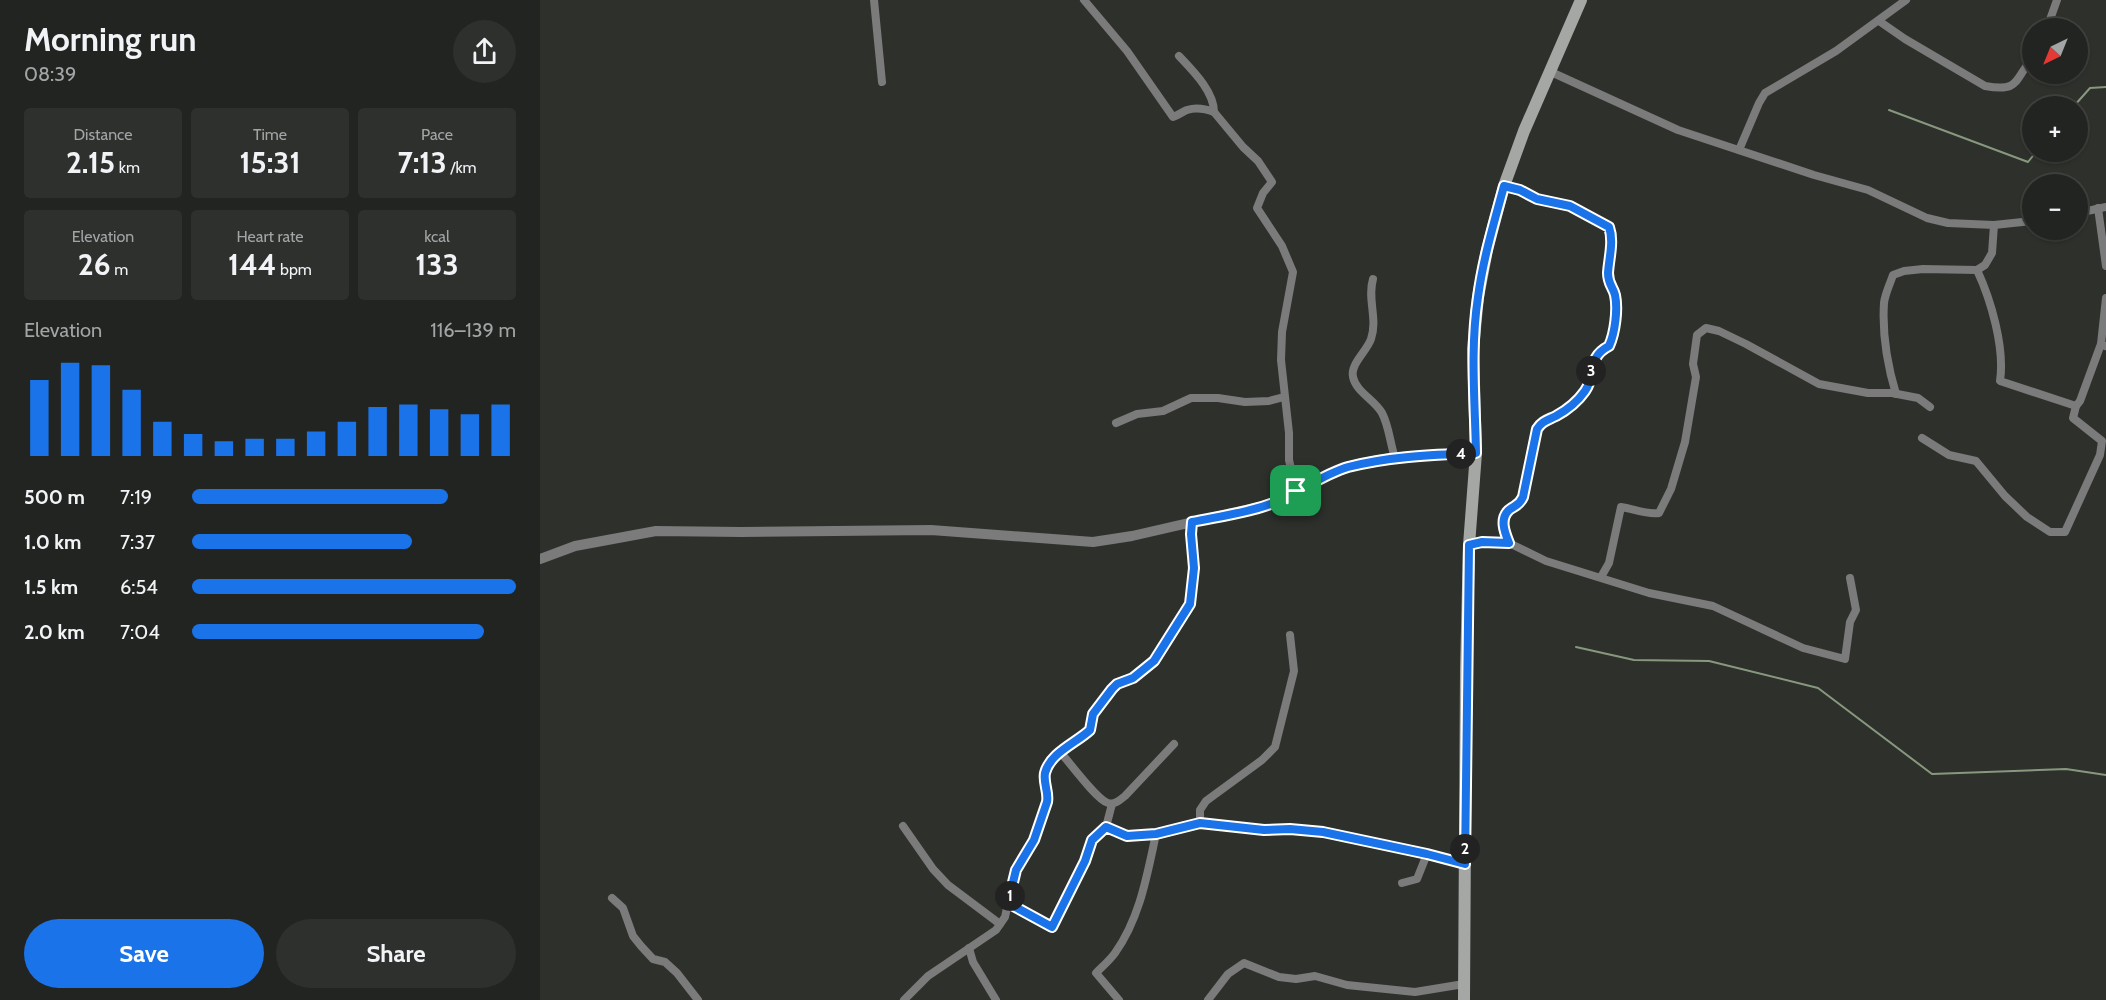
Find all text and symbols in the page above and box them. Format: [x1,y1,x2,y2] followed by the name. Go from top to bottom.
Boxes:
[2022,18,2088,84] north arrow
[2022,18,2088,240] map controls
[24,19,196,59] text: Morning run
[453,20,516,83] button: share
[24,62,76,86] text: 08:39
[2022,96,2088,162] button: +
[74,125,132,144] text: Distance
[253,125,287,144] text: Time
[421,125,453,144] text: Pace
[66,144,115,181] text: 2.15
[239,144,301,181] text: 15:31
[397,144,447,181] text: 7:13
[115,158,140,177] text: km
[447,158,477,177] text: /km
[2022,174,2088,240] button: −
[72,227,134,246] text: Elevation
[237,227,303,246] text: Heart rate
[424,227,450,246] text: kcal
[78,246,111,283] text: 26
[228,246,276,283] text: 144
[415,246,459,283] text: 133
[111,260,128,279] text: m
[276,260,312,279] text: bpm
[24,318,102,342] text: Elevation
[430,318,516,342] text: 116–139 m
[1576,356,1606,386] pin: 3
[1587,361,1595,380] text: 3
[1446,439,1476,469] pin: 4
[1456,444,1466,463] text: 4
[1270,465,1321,516] pin
[1279,474,1312,507] icon: arrive
[24,485,85,509] text: 500 m
[120,485,152,509] text: 7:19
[24,530,81,554] text: 1.0 km
[120,530,155,554] text: 7:37
[24,575,78,599] text: 1.5 km
[120,575,158,599] text: 6:54
[24,620,85,644] text: 2.0 km
[120,620,160,644] text: 7:04
[1450,834,1480,864] pin: 2
[1461,839,1469,858] text: 2
[995,881,1025,911] pin: 1
[1007,886,1013,905] text: 1
[24,919,264,988] button: Save
[276,919,516,988] button: Share

